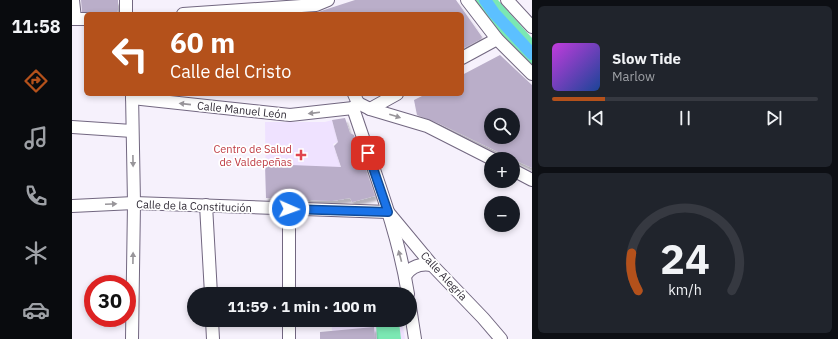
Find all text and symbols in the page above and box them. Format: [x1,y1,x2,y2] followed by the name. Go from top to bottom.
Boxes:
[11,15,61,38] text: 11:58
[170,24,235,61] text: 60 m
[104,28,156,80] icon: left
[612,49,681,68] text: Slow Tide
[170,60,291,83] text: Calle del Cristo
[22,67,50,95] icon: directions
[612,68,655,85] text: Marlow
[196,98,288,122] street label: Calle Manuel León
[179,101,191,107] one-way arrow
[585,107,607,129] icon: previous
[674,107,696,129] icon: pause
[763,107,785,129] icon: next
[484,108,520,232] map controls
[484,108,520,144] button: search
[308,109,320,116] one-way arrow
[389,113,401,119] one-way arrow
[22,124,50,152] icon: music
[351,136,385,170] pin
[213,142,292,169] place label: Centro de Salud de Valdepeñas
[357,142,379,164] icon: arrive
[295,149,307,161] marker: Centro de Salud de Valdepeñas
[484,152,520,188] button: +
[129,155,136,167] one-way arrow
[22,182,50,210] icon: phone
[268,188,310,230] position arrow
[484,196,520,232] button: −
[136,197,252,215] street label: Calle de la Constitución
[105,201,117,208] one-way arrow
[660,231,710,285] text: 24
[22,239,50,267] icon: climate
[418,249,470,303] street label: Calle Alegría
[396,250,402,262] one-way arrow
[130,251,136,264] one-way arrow
[84,275,136,327] speed limit sign: 30
[668,279,702,298] text: km/h
[22,296,50,324] icon: car
[228,297,376,316] text: 11:59 · 1 min · 100 m

